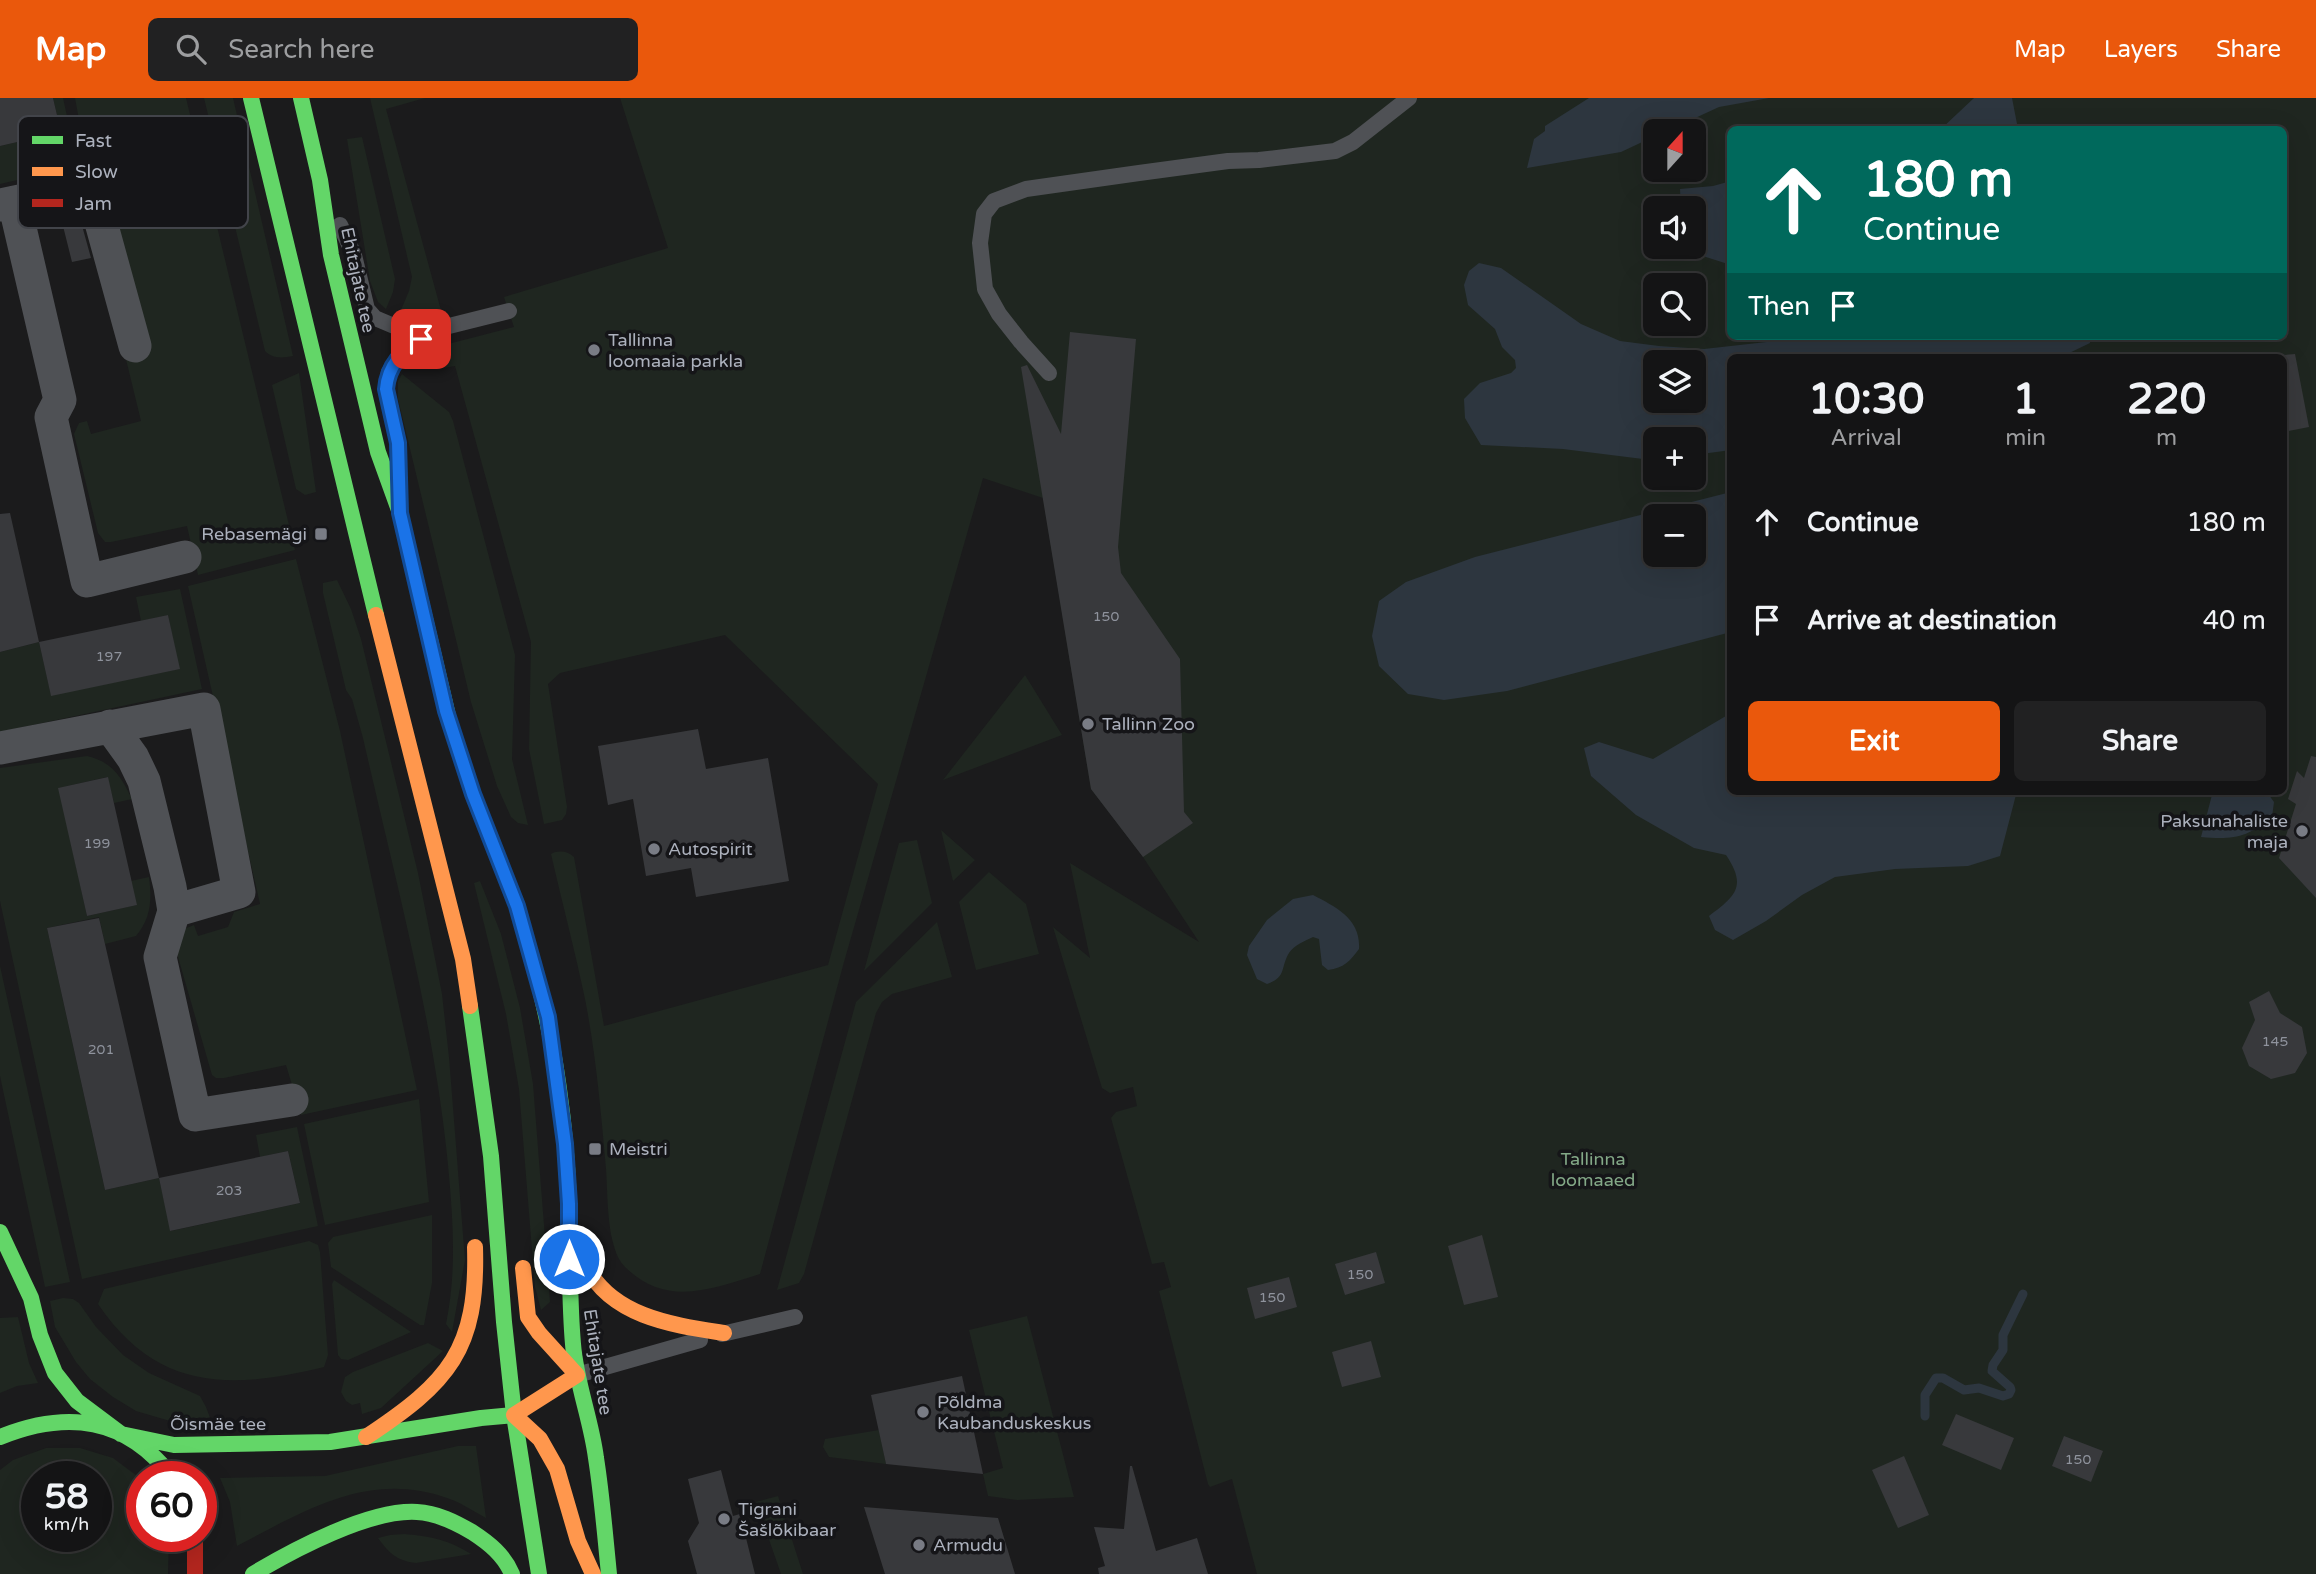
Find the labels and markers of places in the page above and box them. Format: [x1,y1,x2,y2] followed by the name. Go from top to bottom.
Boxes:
[391,309,451,369] pin
[608,329,743,372] place label: Tallinna loomaaia parkla
[586,342,602,358] marker: Tallinna loomaaia parkla
[201,523,307,545] place label: Rebasemägi
[313,526,329,542] marker: Rebasemägi
[1102,713,1195,735] place label: Tallinn Zoo
[1080,716,1096,732] marker: Tallinn Zoo
[2160,810,2288,853] place label: Paksunahaliste maja
[2294,823,2310,839] marker: Paksunahaliste maja
[668,838,753,860] place label: Autospirit
[646,841,662,857] marker: Autospirit
[609,1138,668,1160] place label: Meistri
[587,1141,603,1157] marker: Meistri
[937,1391,1091,1434] place label: Põldma Kaubanduskeskus
[915,1404,931,1420] marker: Põldma Kaubanduskeskus
[738,1498,836,1541] place label: Tigrani Šašlõkibaar
[716,1511,732,1527] marker: Tigrani Šašlõkibaar
[933,1534,1003,1556] place label: Armudu
[911,1537,927,1553] marker: Armudu

